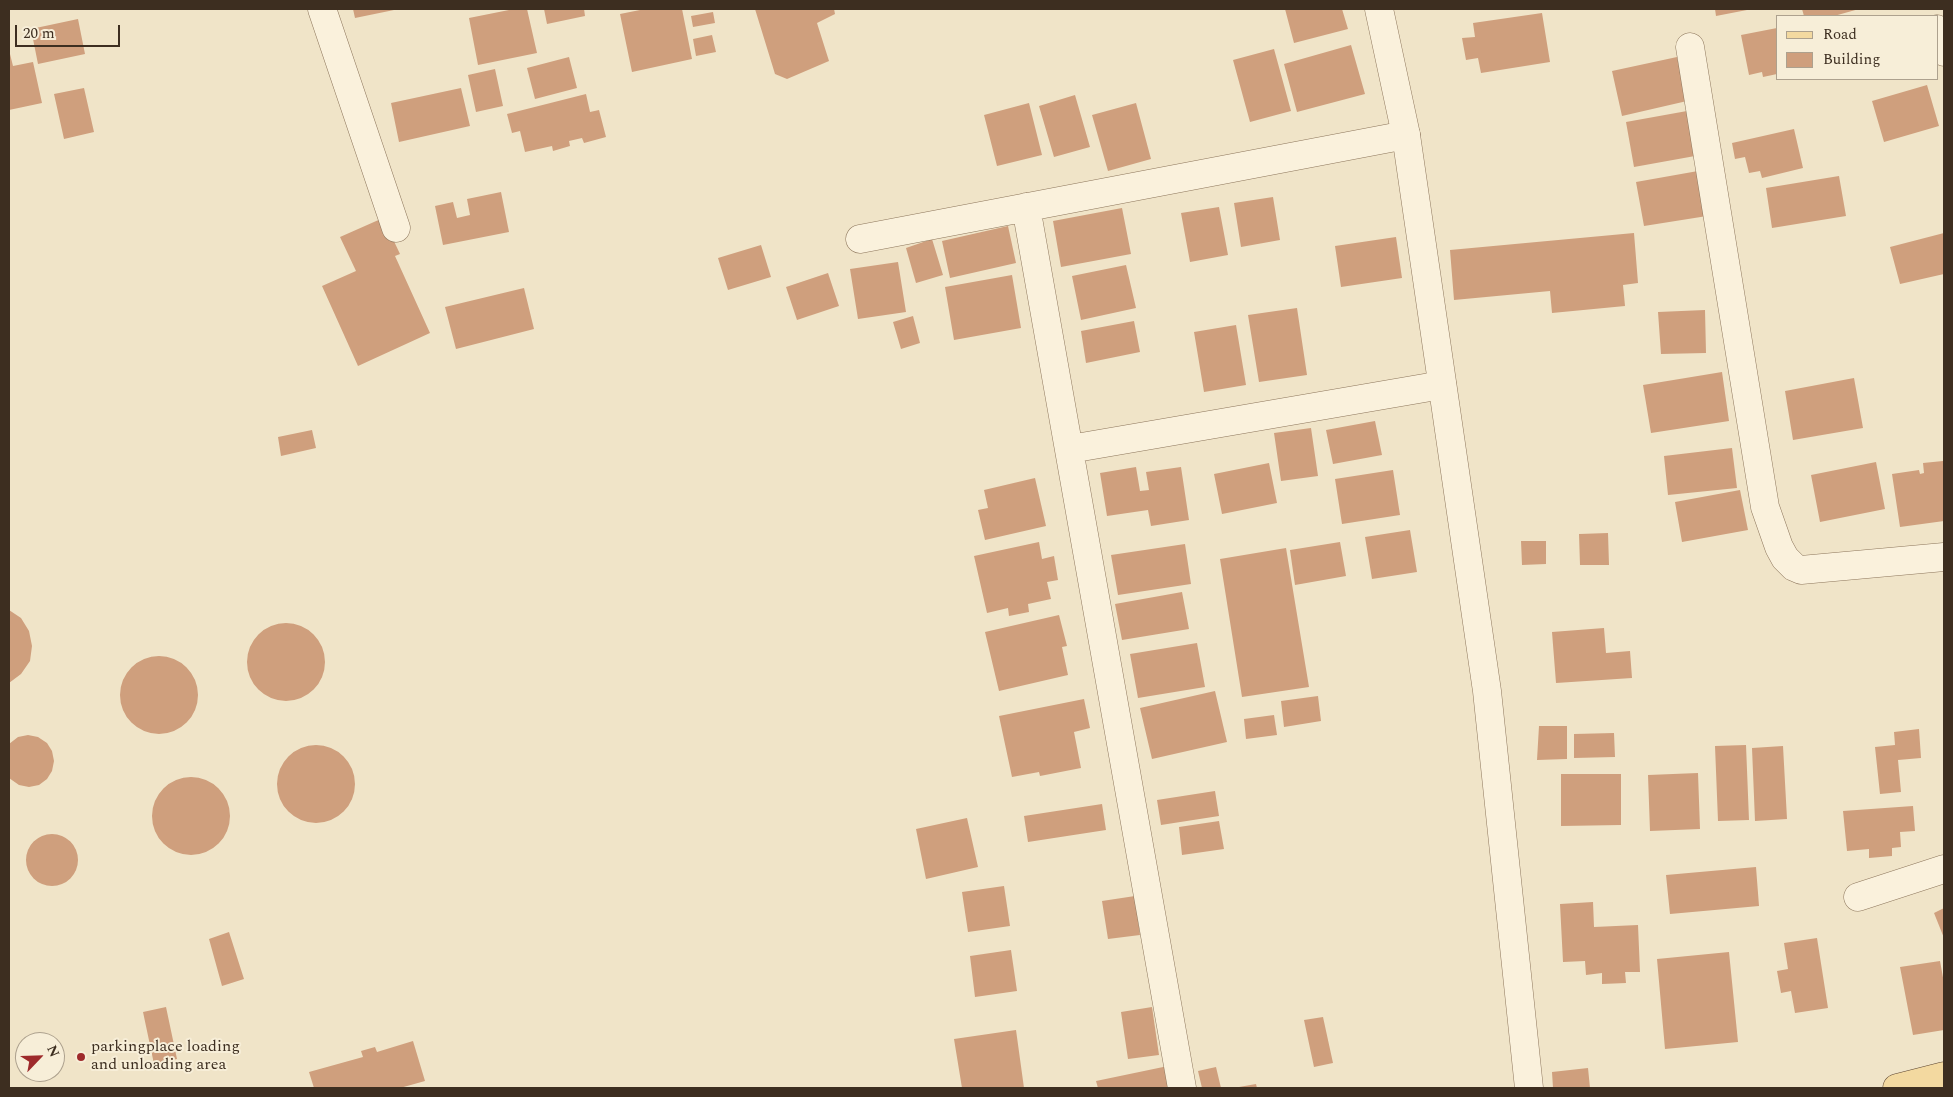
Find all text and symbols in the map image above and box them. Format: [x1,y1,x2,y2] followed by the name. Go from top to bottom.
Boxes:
[18,15,122,47] scale bar
[1776,15,1938,80] legend
[23,22,55,45] text: 20 m
[1823,23,1857,46] text: Road
[1823,48,1880,71] text: Building
[15,1032,65,1082] north arrow
[91,1038,240,1076] place label: parkingplace loading and unloading area
[41,1042,65,1061] text: N
[75,1051,87,1063] marker: parkingplace loading and unloading area

